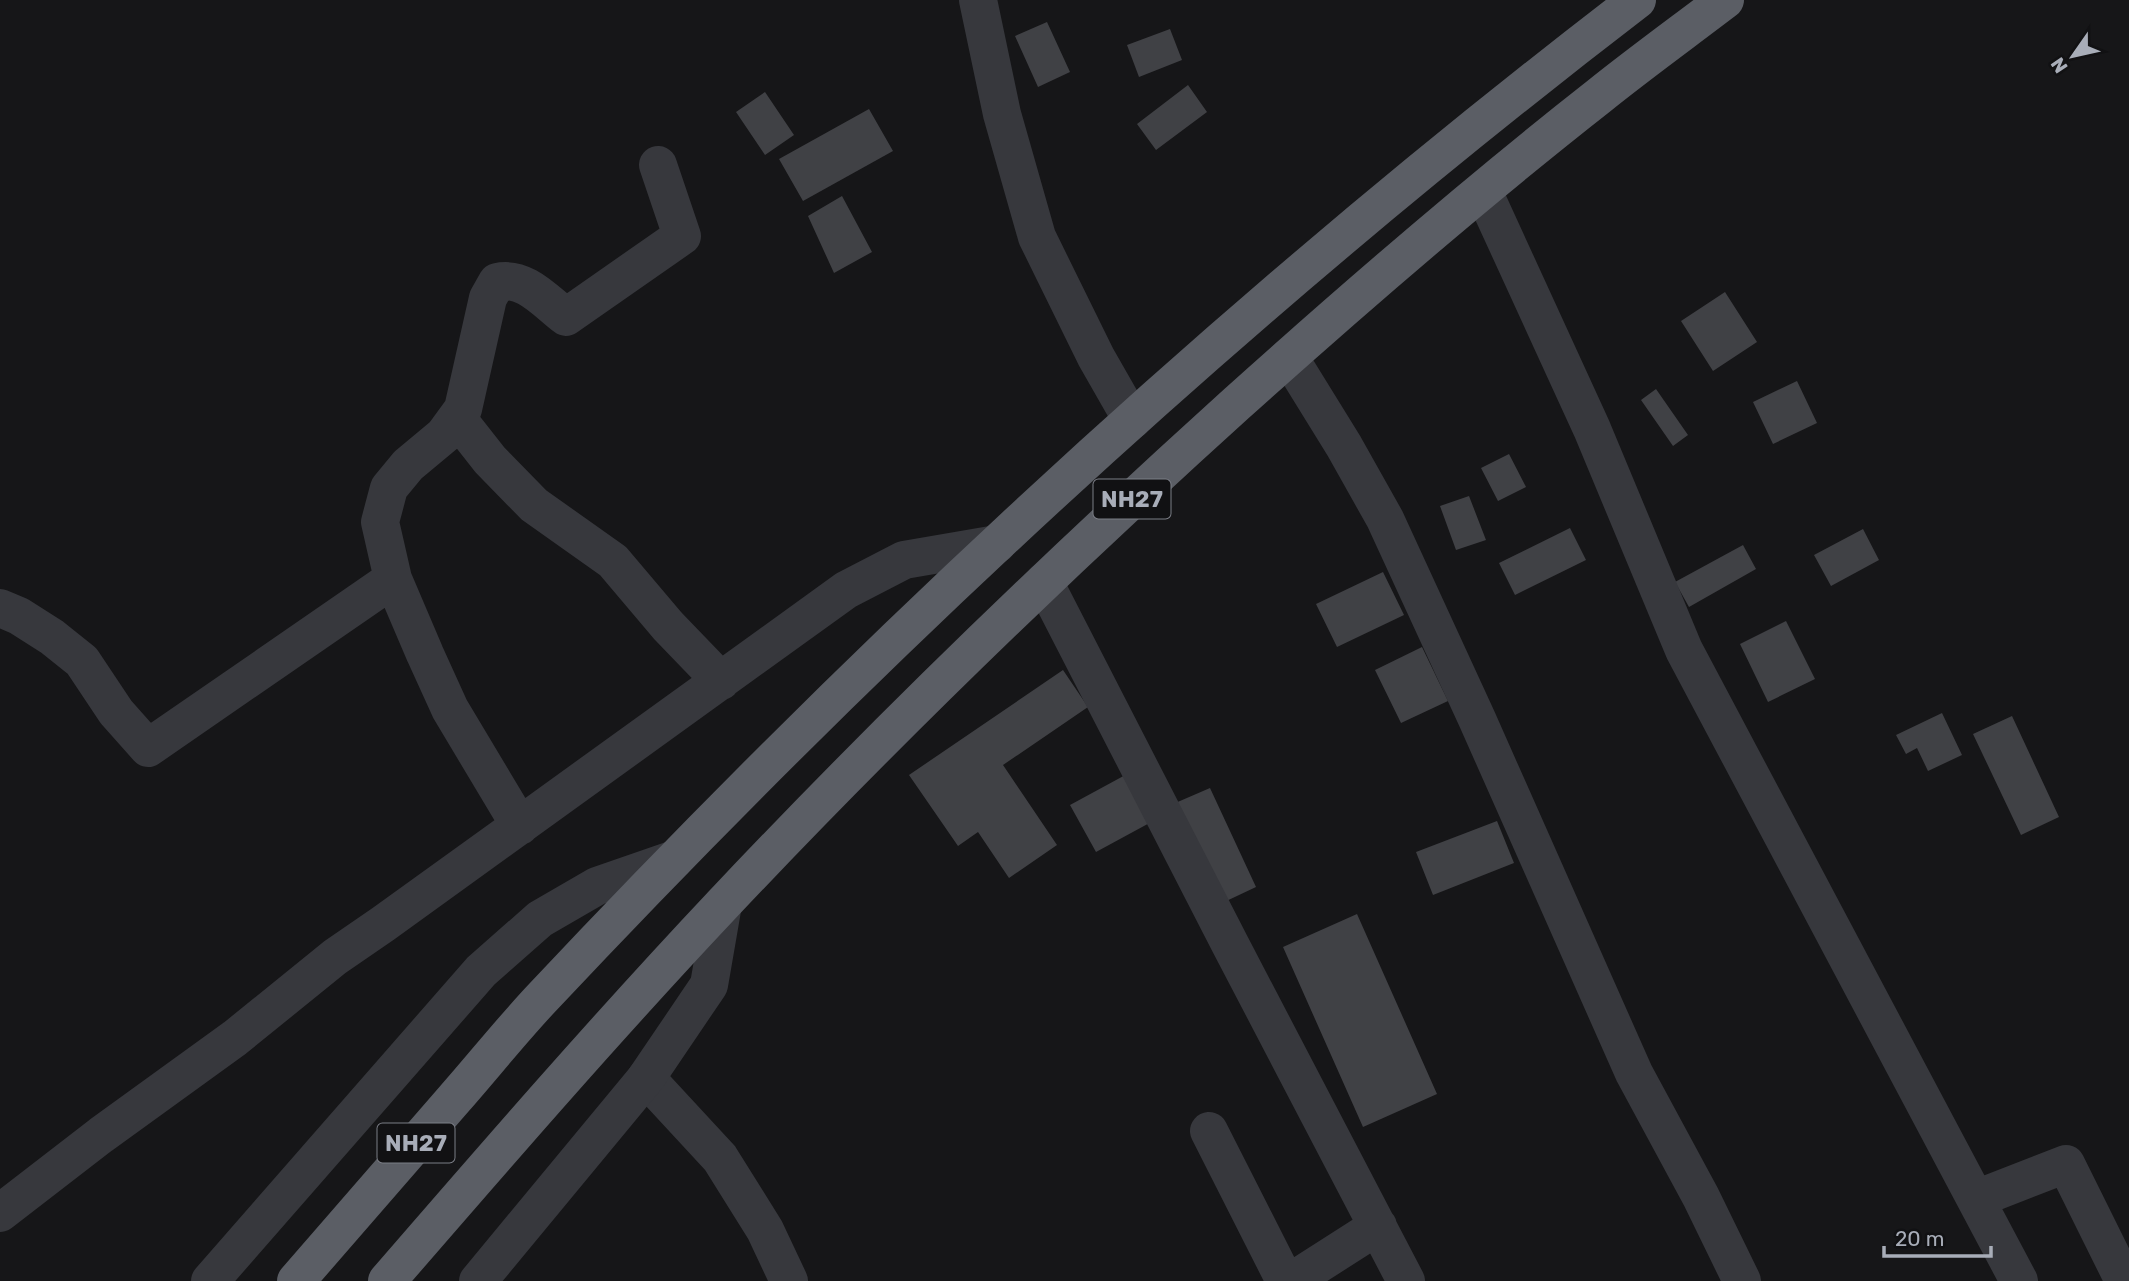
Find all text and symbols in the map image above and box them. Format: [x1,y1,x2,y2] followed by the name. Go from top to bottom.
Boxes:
[2038,21,2108,91] north arrow
[2046,53,2073,77] text: N
[1094,480,1170,519] road number: NH27
[378,1124,454,1162] road number: NH27
[1884,1214,1991,1258] scale bar
[1895,1226,1944,1251] text: 20 m

